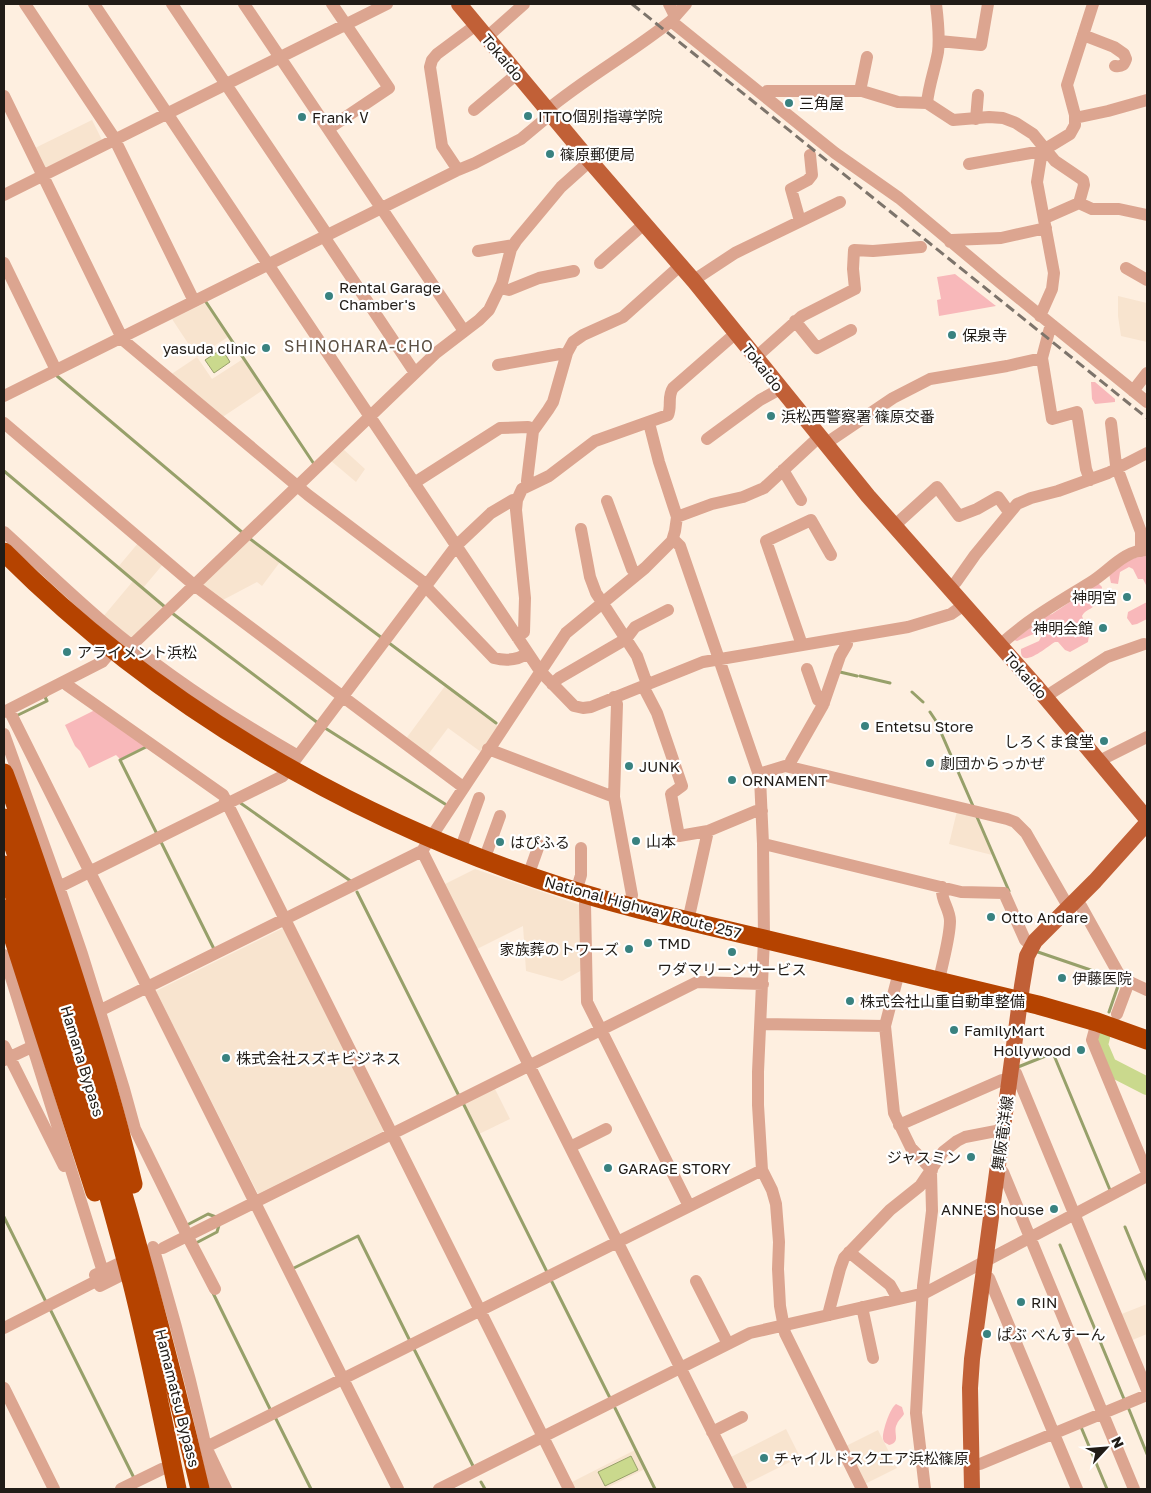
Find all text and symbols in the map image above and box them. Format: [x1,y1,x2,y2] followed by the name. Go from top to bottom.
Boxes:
[478,30,528,84] street label: Tokaido
[799,94,844,112] place label: 三角屋
[783,97,795,109] marker: 三角屋
[538,107,663,125] place label: ITTO個別指導学院
[312,108,372,126] place label: Frank Ⅴ
[522,110,534,122] marker: ITTO個別指導学院
[296,111,308,123] marker: Frank Ⅴ
[560,145,635,163] place label: 篠原郵便局
[544,148,556,160] marker: 篠原郵便局
[339,278,441,313] place label: Rental Garage Chamber's
[323,290,335,302] marker: Rental Garage Chamber's
[962,326,1007,344] place label: 保泉寺
[946,329,958,341] marker: 保泉寺
[284,336,434,356] district label: SHINOHARA-CHO
[163,339,256,357] place label: yasuda clinic
[739,339,787,395] street label: Tokaido
[260,342,272,354] marker: yasuda clinic
[781,407,935,425] place label: 浜松西警察署 篠原交番
[765,410,777,422] marker: 浜松西警察署 篠原交番
[1072,588,1117,606] place label: 神明宮
[1121,591,1133,603] marker: 神明宮
[1033,619,1093,637] place label: 神明会館
[1097,622,1109,634] marker: 神明会館
[77,643,197,661] place label: アライメント浜松
[61,646,73,658] marker: アライメント浜松
[1001,648,1051,702] street label: Tokaido
[875,717,974,735] place label: Entetsu Store
[859,720,871,732] marker: Entetsu Store
[1004,732,1094,750] place label: しろくま食堂
[1098,735,1110,747] marker: しろくま食堂
[940,754,1045,772] place label: 劇団からっかぜ
[639,757,680,775] place label: JUNK
[924,757,936,769] marker: 劇団からっかぜ
[623,760,635,772] marker: JUNK
[742,771,828,789] place label: ORNAMENT
[726,774,738,786] marker: ORNAMENT
[646,832,676,850] place label: 山本
[510,833,570,851] place label: はぴふる
[630,835,642,847] marker: 山本
[494,836,506,848] marker: はぴふる
[543,872,743,942] street label: National Highway Route 257
[1001,908,1088,926] place label: Otto Andare
[985,911,997,923] marker: Otto Andare
[658,934,691,952] place label: TMD
[642,937,654,949] marker: TMD
[500,940,619,958] place label: 家族葬のトワーズ
[623,943,635,955] marker: 家族葬のトワーズ
[726,946,738,958] marker: ワダマリーンサービス
[657,960,807,978] place label: ワダマリーンサービス
[1072,969,1132,987] place label: 伊藤医院
[1056,972,1068,984] marker: 伊藤医院
[860,992,1025,1010] place label: 株式会社山重自動車整備
[844,995,856,1007] marker: 株式会社山重自動車整備
[58,1003,108,1119] street label: Hamana Bypass
[964,1021,1045,1039] place label: FamilyMart
[948,1024,960,1036] marker: FamilyMart
[993,1041,1071,1059] place label: Hollywood
[1075,1044,1087,1056] marker: Hollywood
[236,1049,401,1067] place label: 株式会社スズキビジネス
[220,1052,232,1064] marker: 株式会社スズキビジネス
[988,1095,1016,1171] street label: 舞阪竜洋線
[887,1148,961,1166] place label: ジャスミン
[965,1151,977,1163] marker: ジャスミン
[618,1159,731,1177] place label: GARAGE STORY
[602,1162,614,1174] marker: GARAGE STORY
[941,1200,1044,1218] place label: ANNE'S house
[1048,1203,1060,1215] marker: ANNE'S house
[1031,1293,1057,1311] place label: RIN
[1015,1296,1027,1308] marker: RIN
[997,1325,1105,1343] place label: ぱぶ べんすーん
[152,1327,204,1469] street label: Hamamatsu Bypass
[981,1328,993,1340] marker: ぱぶ べんすーん
[1081,1423,1131,1473] north arrow
[1108,1434,1128,1451] text: N
[774,1449,969,1467] place label: チャイルドスクエア浜松篠原
[758,1452,770,1464] marker: チャイルドスクエア浜松篠原

